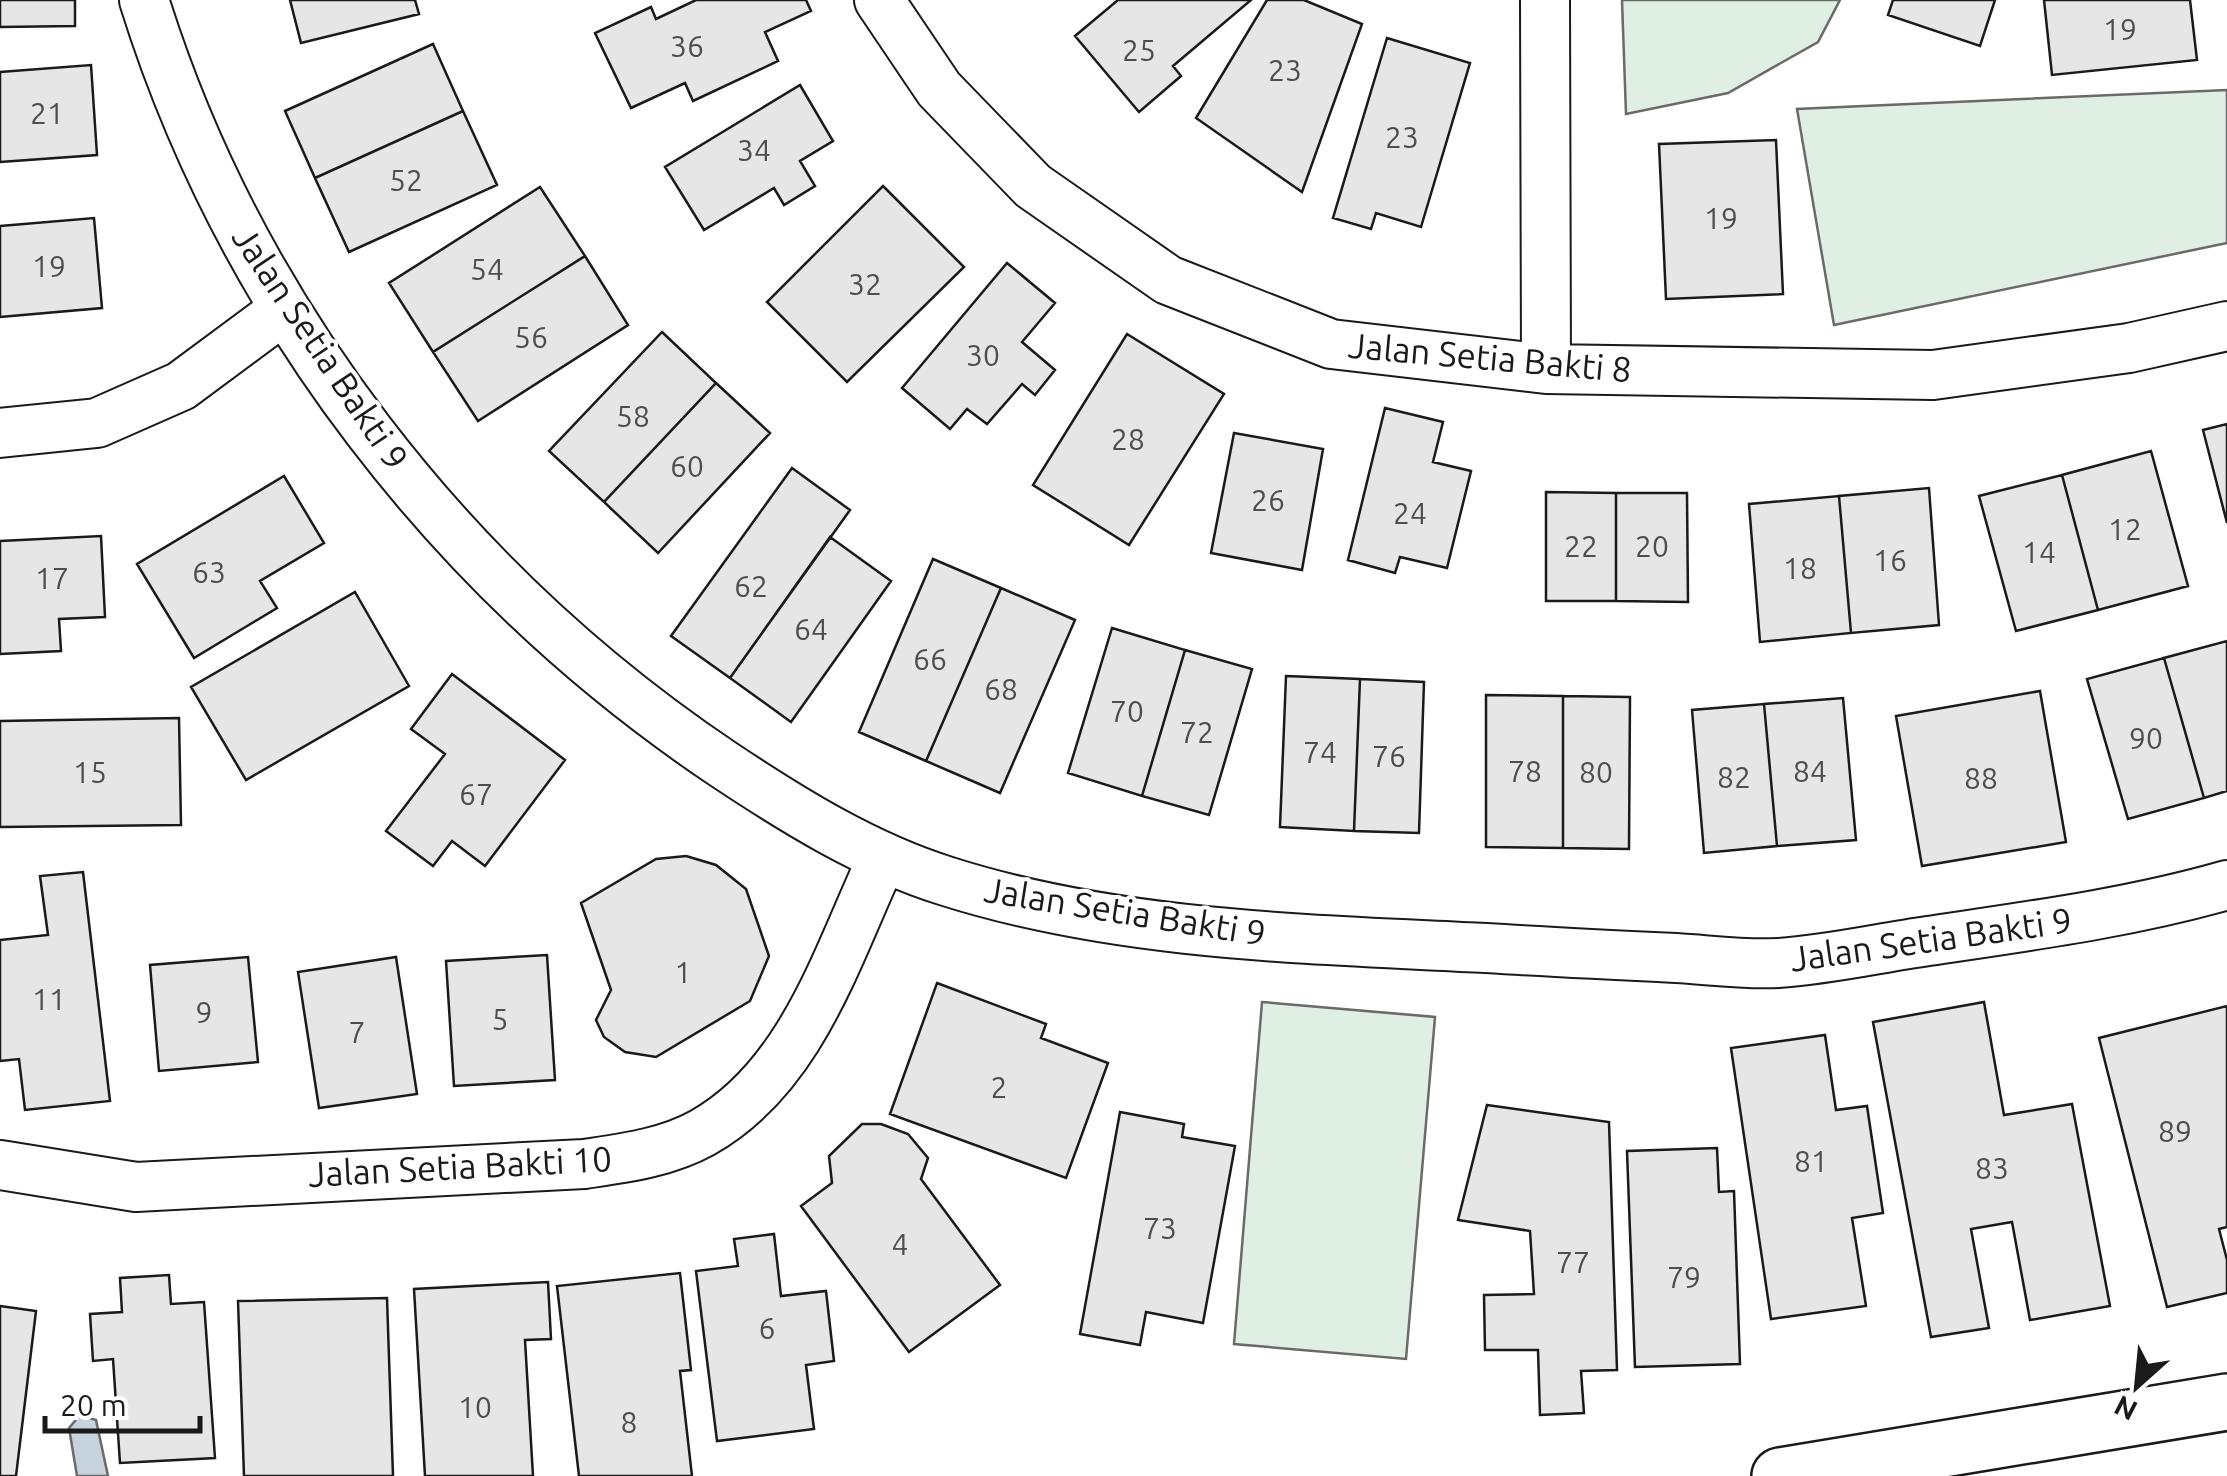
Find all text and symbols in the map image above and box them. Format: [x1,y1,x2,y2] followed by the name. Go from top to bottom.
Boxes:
[2103,12,2137,46] house number: 19
[670,29,704,63] house number: 36
[1122,33,1156,67] house number: 25
[1268,53,1302,87] house number: 23
[30,96,64,130] house number: 21
[1385,120,1419,154] house number: 23
[737,133,771,167] house number: 34
[389,163,423,197] house number: 52
[1704,201,1738,235] house number: 19
[225,218,417,476] street label: Jalan Setia Bakti 9
[32,249,66,283] house number: 19
[470,252,504,286] house number: 54
[848,267,882,301] house number: 32
[514,320,548,354] house number: 56
[1347,325,1633,389] street label: Jalan Setia Bakti 8
[966,338,1000,372] house number: 30
[616,399,650,433] house number: 58
[1111,422,1145,456] house number: 28
[670,449,704,483] house number: 60
[1251,483,1285,517] house number: 26
[1393,496,1427,530] house number: 24
[2108,512,2142,546] house number: 12
[1564,529,1598,563] house number: 22
[1635,529,1669,563] house number: 20
[2022,535,2056,569] house number: 14
[1873,543,1907,577] house number: 16
[1783,551,1817,585] house number: 18
[192,555,226,589] house number: 63
[35,561,69,595] house number: 17
[734,569,768,603] house number: 62
[794,612,828,646] house number: 64
[913,642,947,676] house number: 66
[984,672,1018,706] house number: 68
[1110,694,1144,728] house number: 70
[1180,715,1214,749] house number: 72
[2129,721,2163,755] house number: 90
[1303,735,1337,769] house number: 74
[1372,739,1406,773] house number: 76
[1508,754,1542,788] house number: 78
[1793,754,1827,788] house number: 84
[73,755,107,789] house number: 15
[1579,755,1613,789] house number: 80
[1717,760,1751,794] house number: 82
[1964,761,1998,795] house number: 88
[459,777,493,811] house number: 67
[982,869,1269,953] street label: Jalan Setia Bakti 9
[1787,899,2074,979] street label: Jalan Setia Bakti 9
[675,955,691,989] house number: 1
[32,982,66,1016] house number: 11
[196,995,212,1029] house number: 9
[492,1002,508,1036] house number: 5
[349,1015,365,1049] house number: 7
[991,1070,1007,1104] house number: 2
[2158,1114,2192,1148] house number: 89
[307,1138,613,1194] street label: Jalan Setia Bakti 10
[1794,1144,1828,1178] house number: 81
[1975,1151,2009,1185] house number: 83
[1143,1211,1177,1245] house number: 73
[892,1227,908,1261] house number: 4
[1556,1245,1590,1279] house number: 77
[1667,1260,1701,1294] house number: 79
[759,1311,775,1345] house number: 6
[2087,1336,2187,1436] north arrow
[45,1371,200,1433] scale bar
[60,1388,127,1422] text: 20 m
[458,1390,492,1424] house number: 10
[2109,1390,2142,1427] text: N
[621,1405,637,1439] house number: 8

